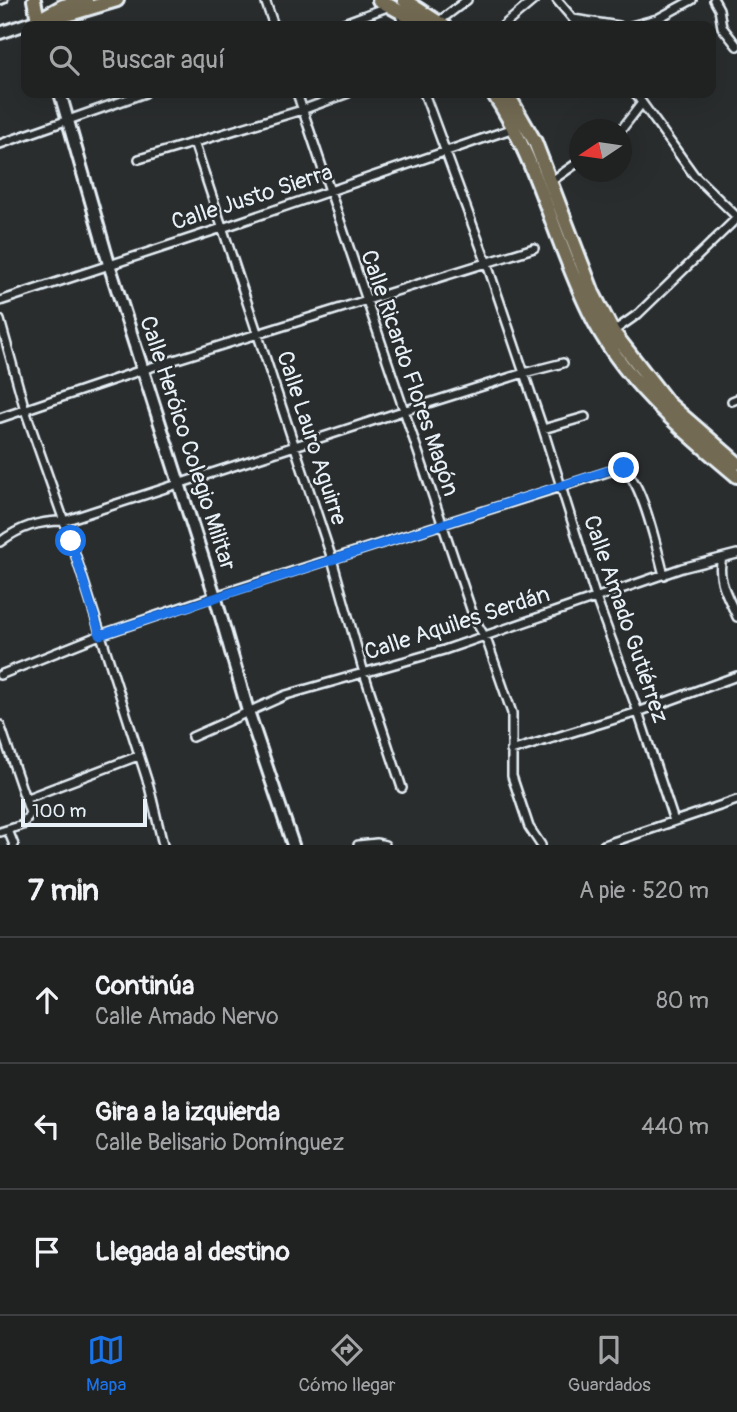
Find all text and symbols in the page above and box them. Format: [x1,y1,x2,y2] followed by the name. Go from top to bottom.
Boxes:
[21,21,716,98] search box
[45,41,83,79] icon: search
[101,44,225,76] text: Buscar aquí
[569,119,632,182] north arrow
[168,157,336,237] street label: Calle Justo Sierra
[354,246,466,500] street label: Calle Ricardo Flores Magón
[133,312,243,574] street label: Calle Heróico Colegio Militar
[270,347,354,529] street label: Calle Lauro Aguirre
[608,452,639,483] route end
[577,511,675,727] street label: Calle Amado Gutiérrez
[55,525,86,556] route start
[361,579,553,667] street label: Calle Aquiles Serdán
[21,796,147,828] scale bar
[32,799,86,823] text: 100 m
[28,872,99,909] text: 7 min
[579,876,709,905] text: A pie · 520 m
[95,970,194,1002] text: Continúa
[28,981,66,1019] icon: ahead
[656,986,709,1015] text: 80 m
[95,1002,279,1031] text: Calle Amado Nervo
[95,1096,280,1128] text: Gira a la izquierda
[28,1107,66,1145] icon: left
[641,1112,709,1141] text: 440 m
[95,1128,344,1157] text: Calle Belisario Domínguez
[28,1233,66,1271] icon: arrive
[95,1236,290,1268] text: Llegada al destino
[86,1331,126,1397] tab: Mapa
[299,1331,396,1397] tab: Cómo llegar
[568,1331,651,1397] tab: Guardados

